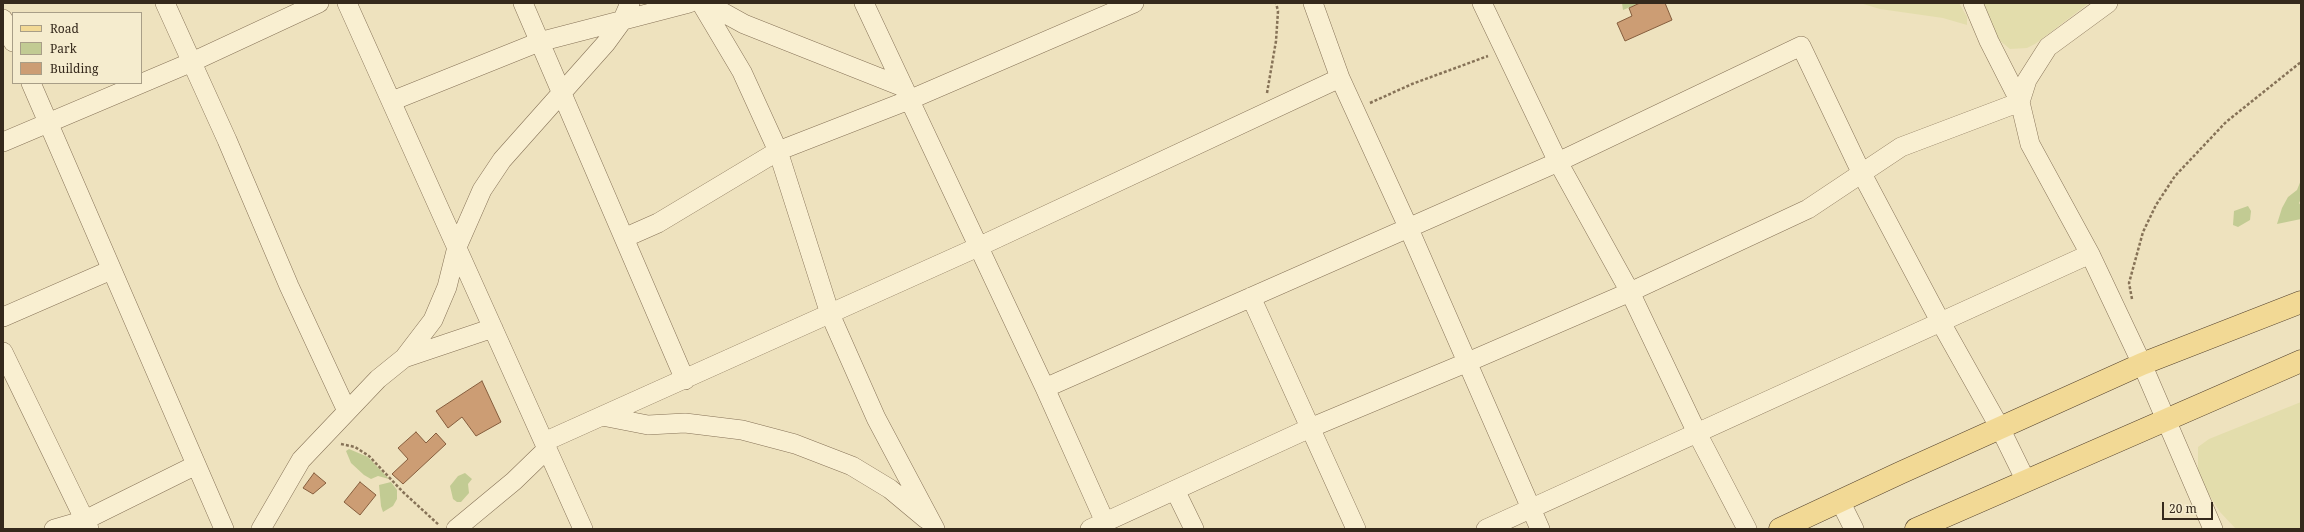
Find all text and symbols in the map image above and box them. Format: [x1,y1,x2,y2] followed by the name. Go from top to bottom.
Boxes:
[12,12,142,84] legend
[50,20,79,37] text: Road
[50,40,77,57] text: Park
[50,60,98,77] text: Building
[2164,494,2215,520] scale bar
[2169,500,2197,517] text: 20 m

